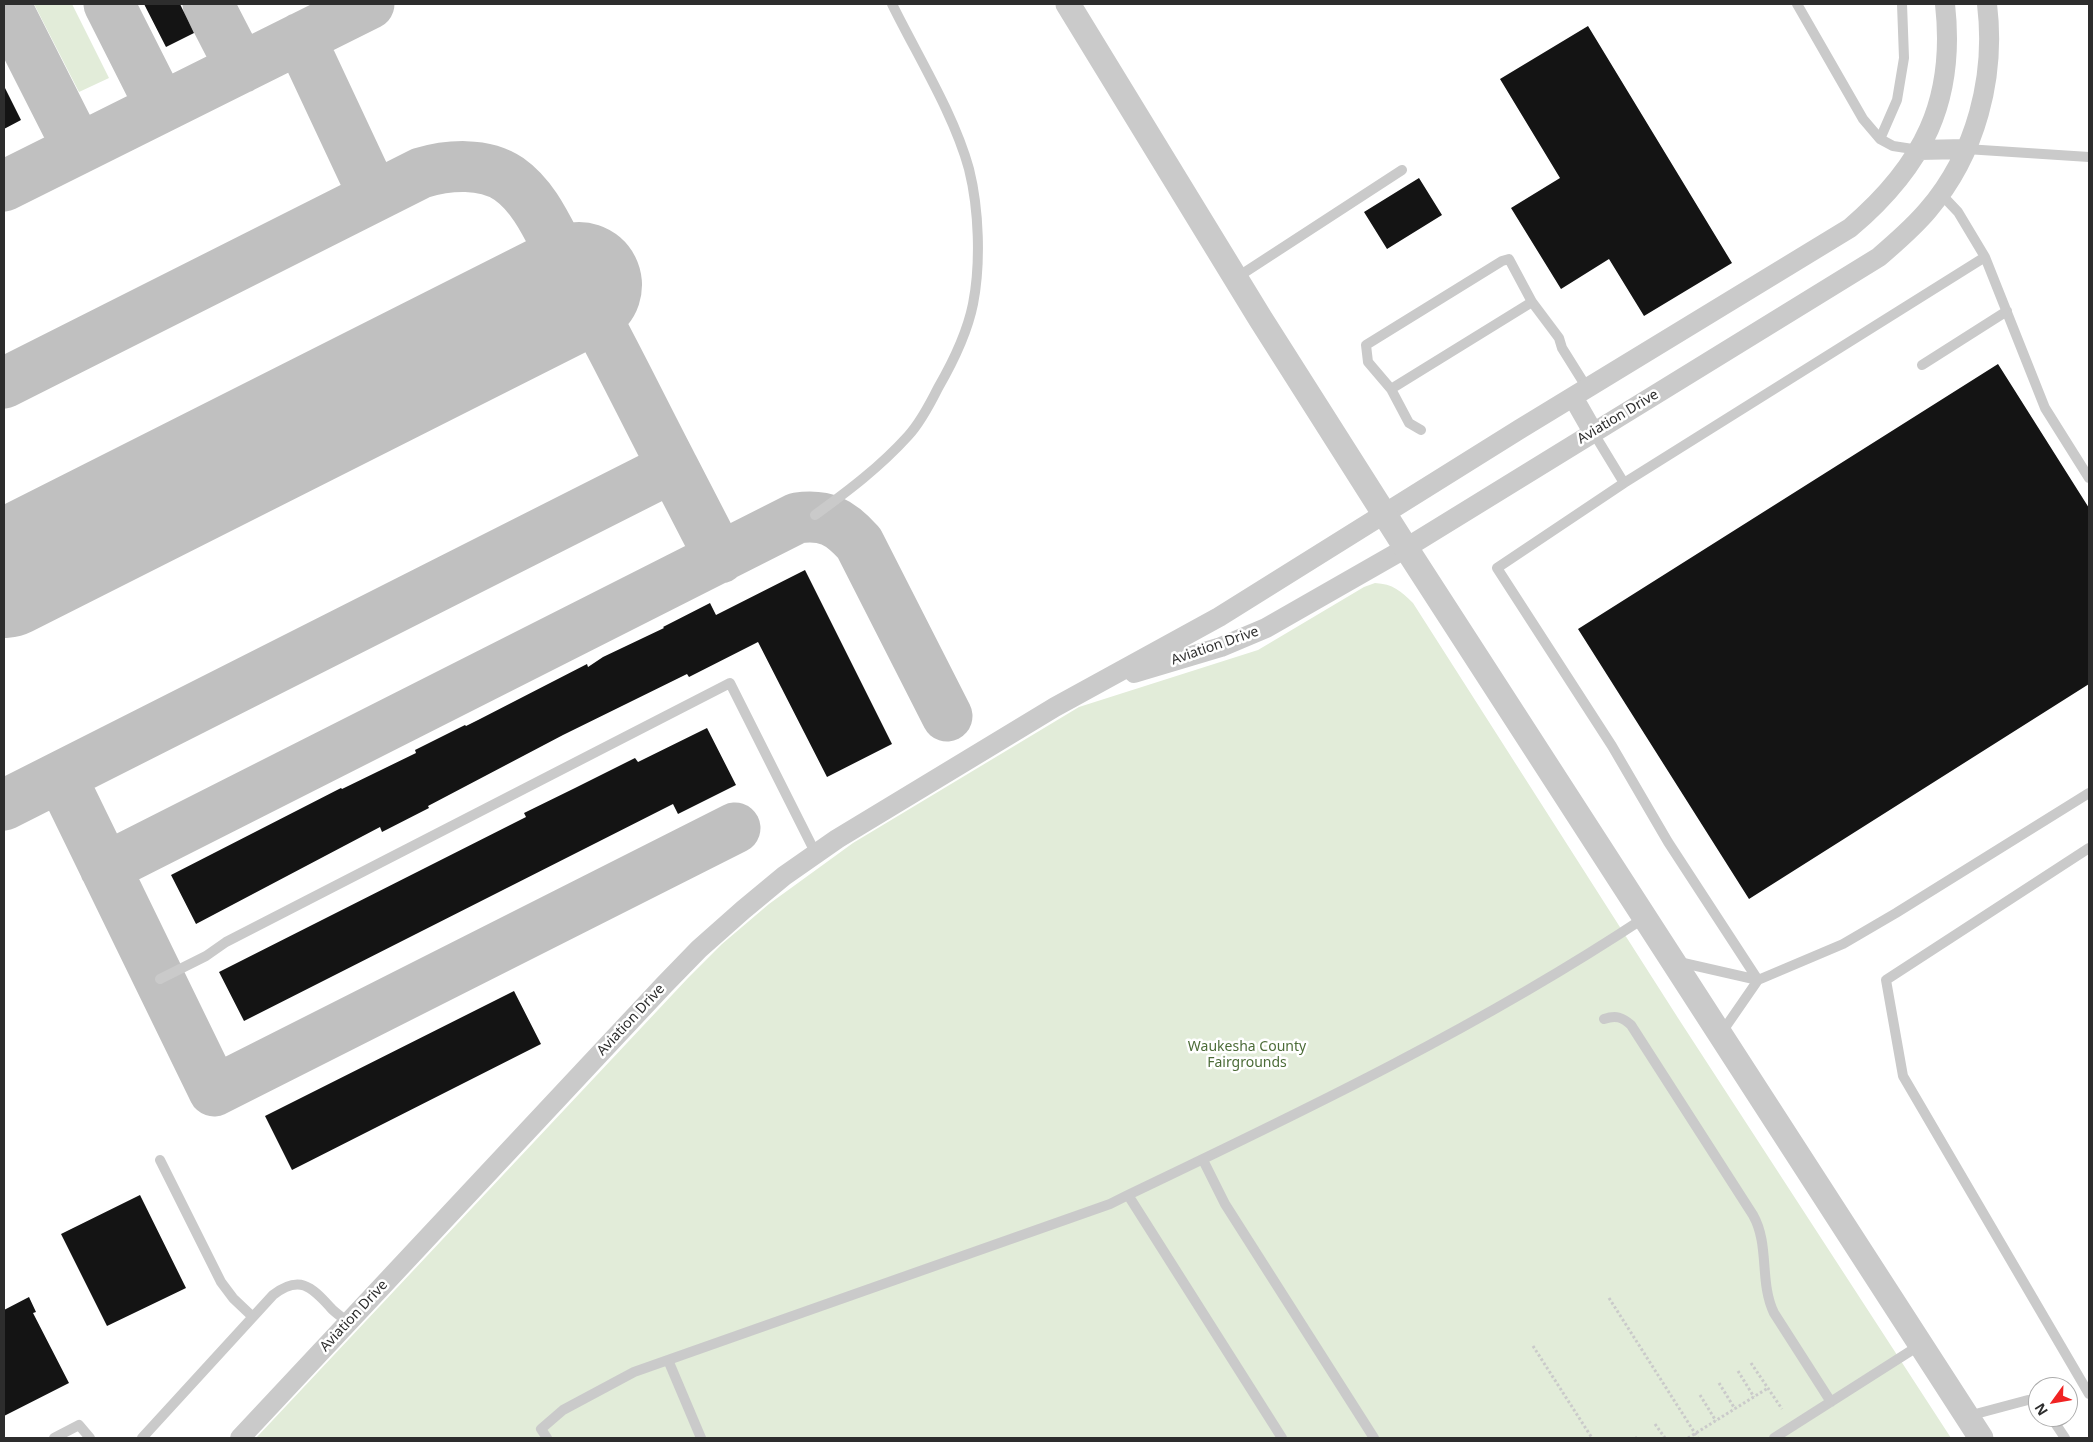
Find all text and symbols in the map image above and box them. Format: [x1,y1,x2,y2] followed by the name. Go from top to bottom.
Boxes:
[1574,386,1662,448] street label: Aviation Drive
[1169,623,1261,669] street label: Aviation Drive
[594,981,668,1059] street label: Aviation Drive
[1188,1039,1306,1072] park label: Waukesha County Fairgrounds
[317,1277,391,1355] street label: Aviation Drive
[2028,1377,2078,1427] north arrow
[2030,1400,2052,1420] text: N

